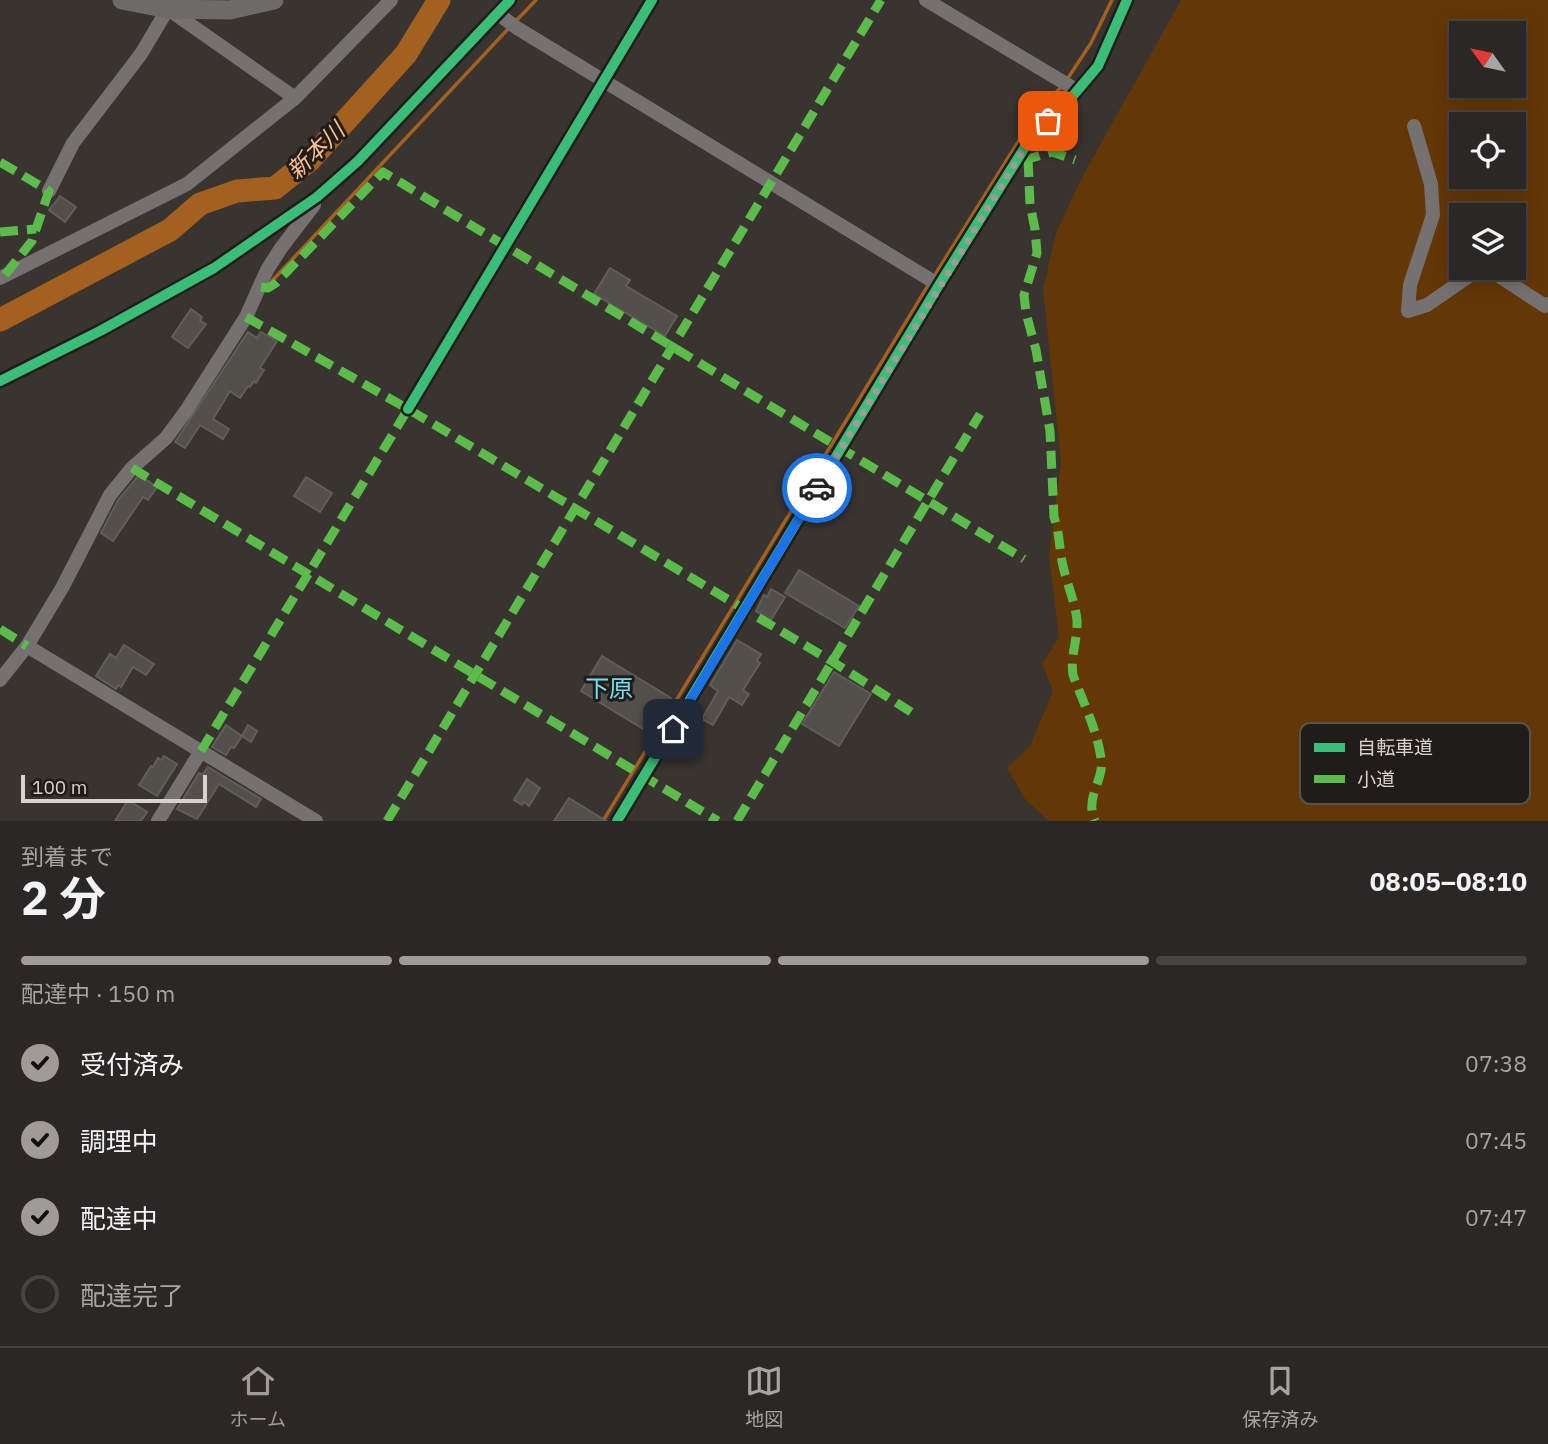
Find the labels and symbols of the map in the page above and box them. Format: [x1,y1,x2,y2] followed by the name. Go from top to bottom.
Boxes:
[1449,21,1526,98] north arrow
[1018,91,1078,151] pin
[280,113,352,185] water label: 新本川
[782,453,852,523] courier
[585,672,633,704] district label: 下原
[643,699,703,759] pin
[1300,723,1530,804] legend
[1357,735,1433,759] text: 自転車道
[1357,767,1395,791] text: 小道
[21,772,206,804] scale bar

